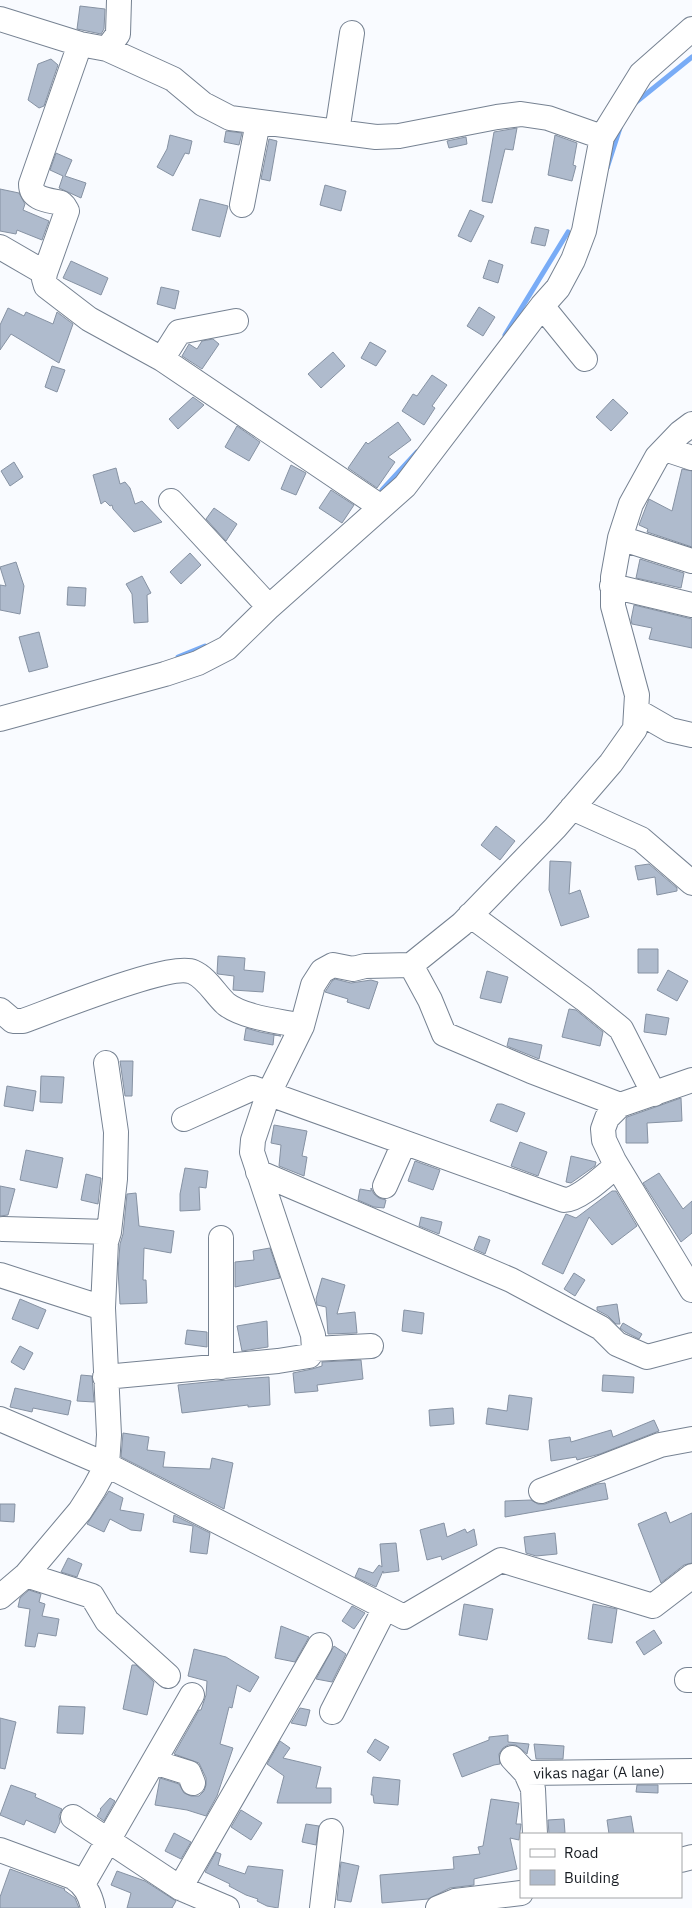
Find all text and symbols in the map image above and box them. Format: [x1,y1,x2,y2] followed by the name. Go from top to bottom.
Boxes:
[533,1761,665,1783] street label: vikas nagar (A lane)
[520,1833,682,1898] legend
[564,1843,599,1862] text: Road
[564,1868,619,1887] text: Building

